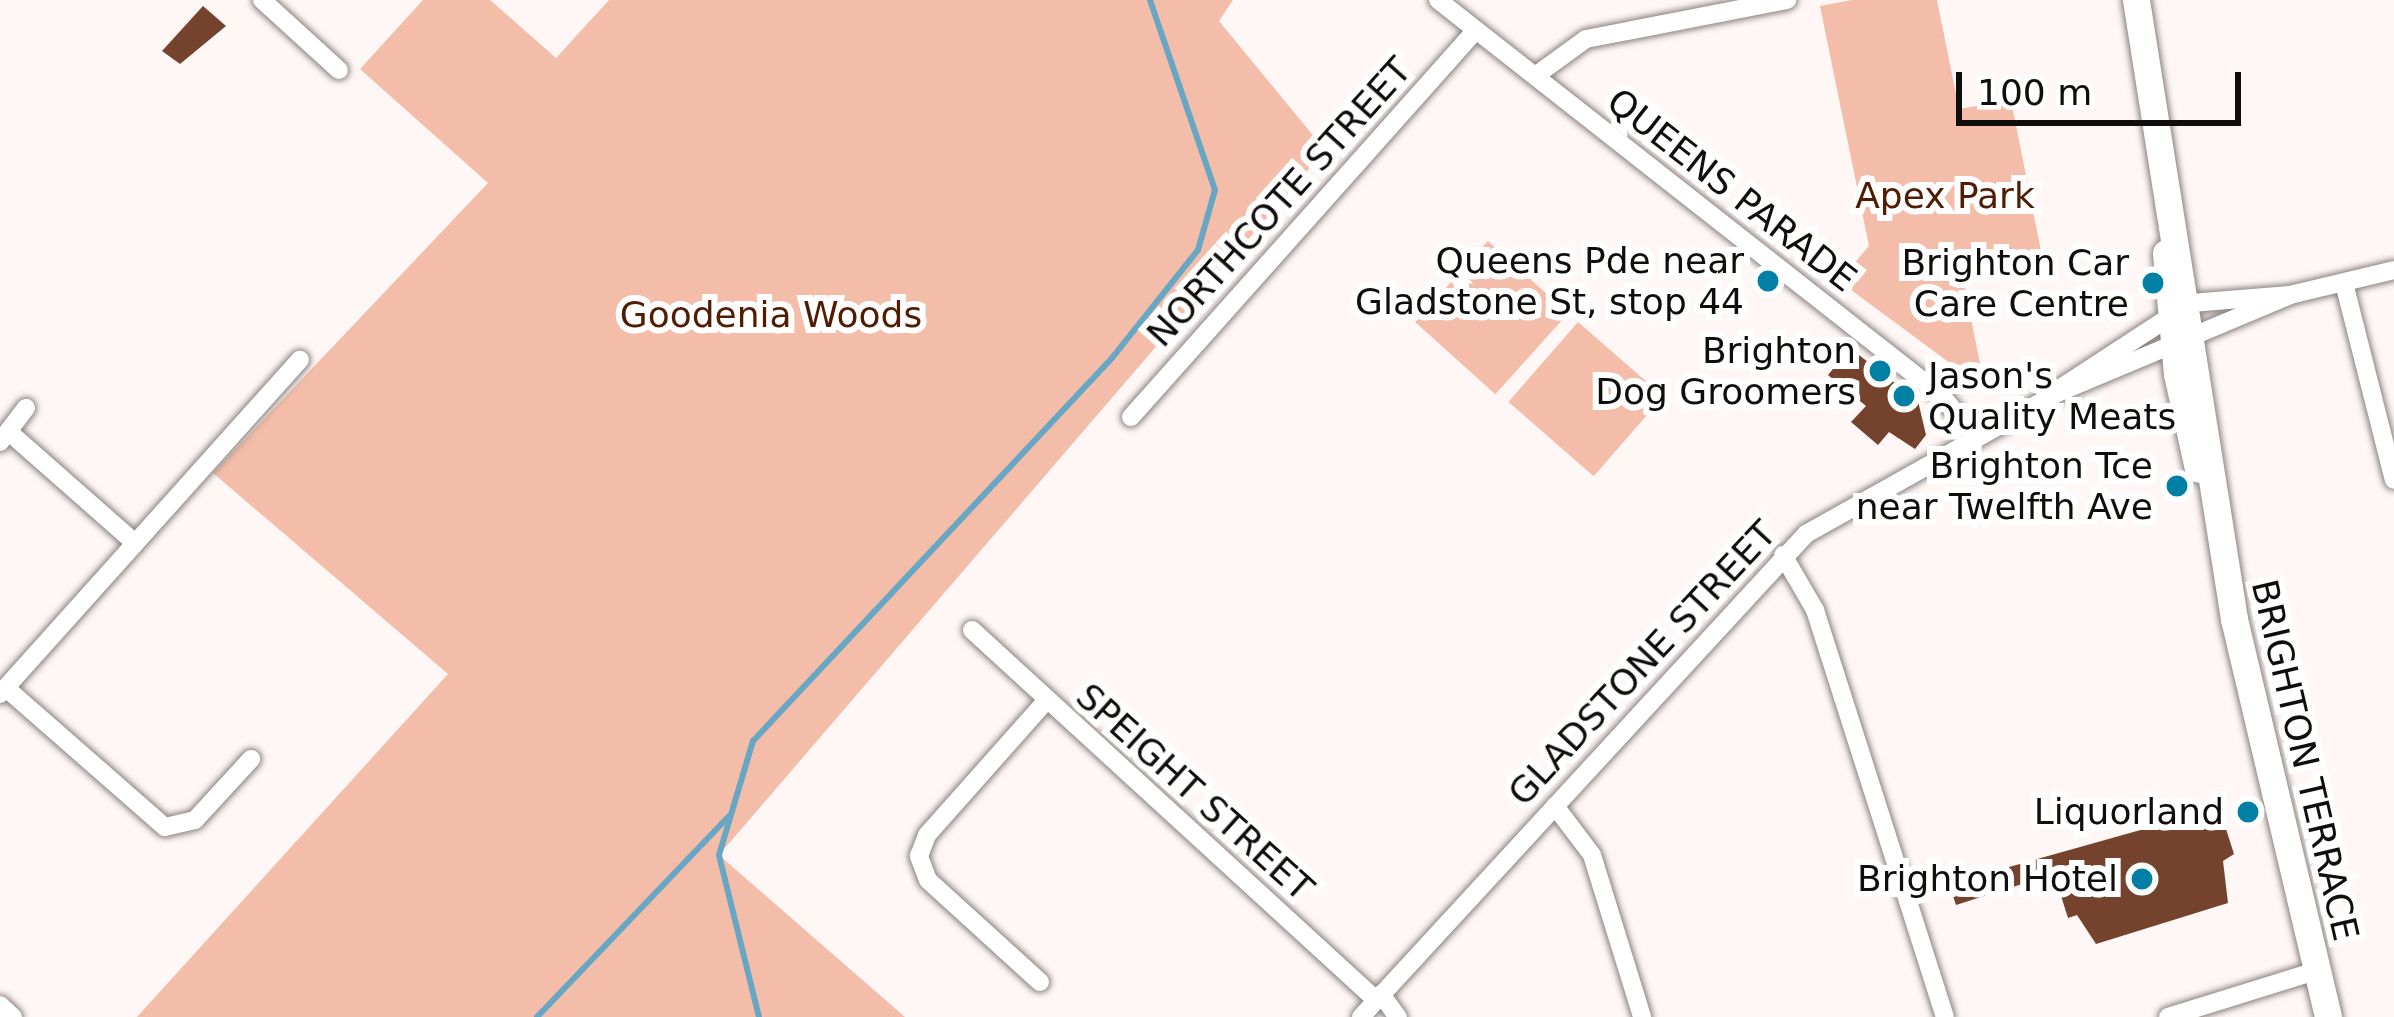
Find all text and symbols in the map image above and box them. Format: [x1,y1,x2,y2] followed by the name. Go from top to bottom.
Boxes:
[1962,48,2247,122] scale bar
[1138,49,1420,355] street label: NORTHCOTE STREET
[1977,72,2092,113] text: 100 m
[1599,79,1865,301] street label: QUEENS PARADE
[1855,174,2035,218] park label: Apex Park
[1355,238,1744,323] place label: Queens Pde near Gladstone St, stop 44
[1901,240,2129,325] place label: Brighton Car Care Centre
[1755,268,1781,294] marker: Queens Pde near Gladstone St, stop 44
[2140,270,2166,296] marker: Brighton Car Care Centre
[620,293,922,337] park label: Goodenia Woods
[1595,328,1856,413] place label: Brighton Dog Groomers
[1928,353,2176,438] place label: Jason's Quality Meats
[1867,358,1893,384] marker: Brighton Dog Groomers
[1891,383,1917,409] marker: Jason's Quality Meats
[1856,443,2153,528] place label: Brighton Tce near Twelfth Ave
[2164,473,2190,499] marker: Brighton Tce near Twelfth Ave
[1499,512,1785,814] street label: GLADSTONE STREET
[2242,575,2368,945] street label: BRIGHTON TERRACE
[1068,674,1322,910] street label: SPEIGHT STREET
[2034,790,2224,834] place label: Liquorland
[2235,799,2261,825] marker: Liquorland
[1857,857,2118,901] place label: Brighton Hotel
[2129,866,2155,892] marker: Brighton Hotel

